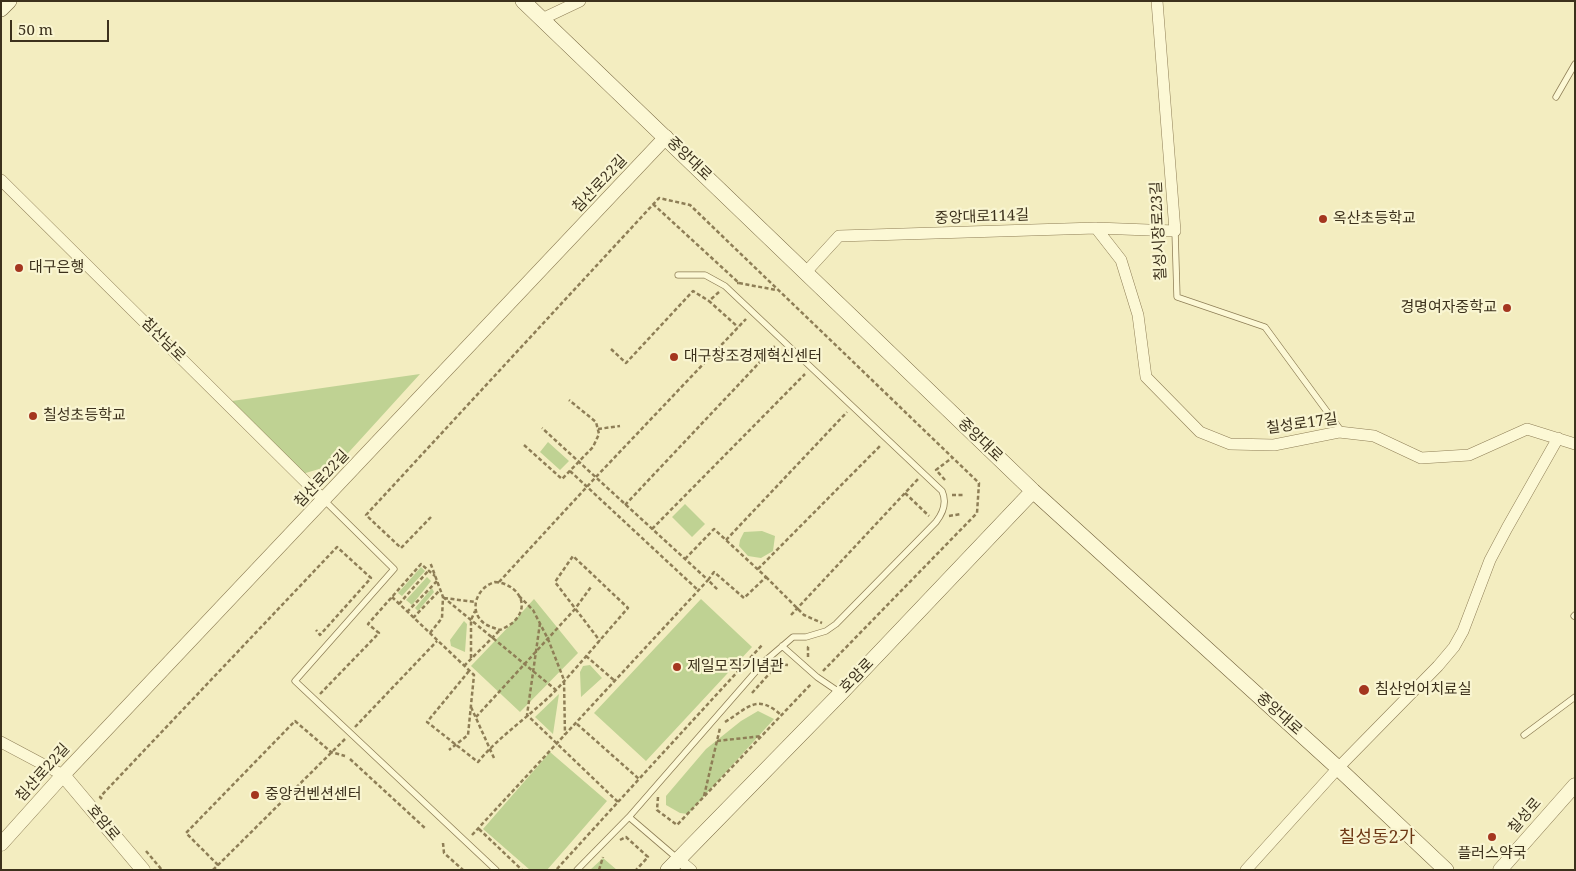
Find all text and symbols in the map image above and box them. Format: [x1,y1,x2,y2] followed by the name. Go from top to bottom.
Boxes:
[12,10,111,42] scale bar
[18,19,53,39] text: 50 m
[663,133,715,185] street label: 중앙대로
[569,152,631,216] street label: 침산로22길
[1147,181,1171,281] street label: 칠성시장로23길
[935,206,1029,228] street label: 중앙대로114길
[1333,210,1416,228] place label: 옥산초등학교
[1317,213,1329,225] marker: 옥산초등학교
[29,259,84,277] place label: 대구은행
[13,262,25,274] marker: 대구은행
[1400,299,1497,317] place label: 경명여자중학교
[1501,302,1513,314] marker: 경명여자중학교
[137,314,189,366] street label: 침산남로
[684,348,822,366] place label: 대구창조경제혁신센터
[668,351,680,363] marker: 대구창조경제혁신센터
[43,407,126,425] place label: 칠성초등학교
[27,410,39,422] marker: 칠성초등학교
[1265,410,1339,438] street label: 칠성로17길
[954,414,1006,466] street label: 중앙대로
[291,447,353,511] street label: 침산로22길
[836,655,878,697] street label: 호암로
[687,658,784,676] place label: 제일모직기념관
[671,661,683,673] marker: 제일모직기념관
[1375,681,1472,699] place label: 침산언어치료실
[1357,683,1371,697] marker: 침산언어치료실
[1252,689,1306,739] street label: 중앙대로
[12,740,74,806] street label: 침산로22길
[265,786,362,804] place label: 중앙컨벤션센터
[249,789,261,801] marker: 중앙컨벤션센터
[1505,794,1545,838] street label: 칠성로
[83,801,123,845] street label: 호암로
[1339,827,1415,849] district label: 칠성동2가
[1486,831,1498,843] marker: 플러스약국
[1458,845,1526,863] place label: 플러스약국

